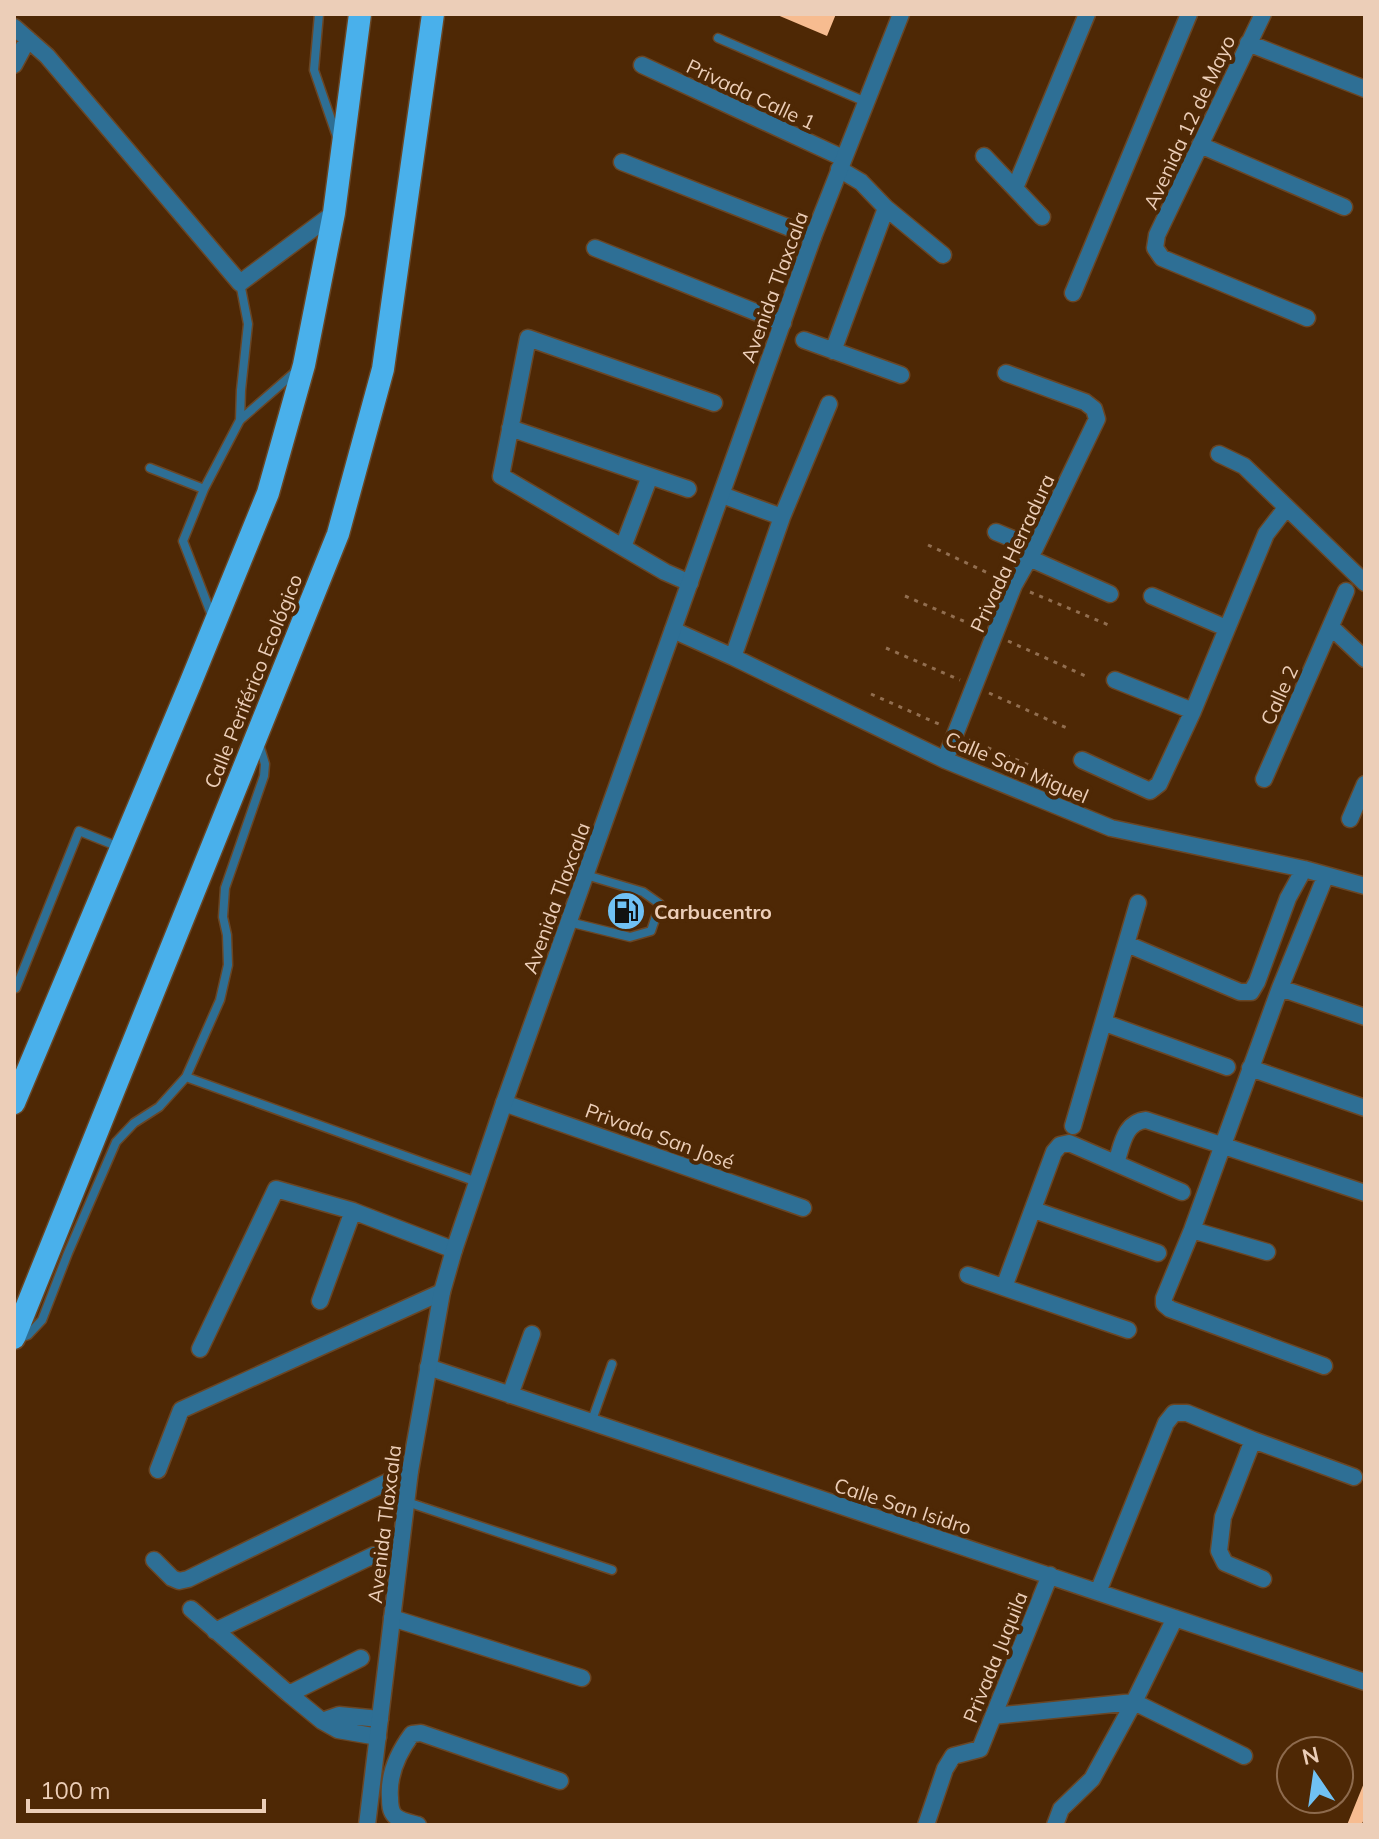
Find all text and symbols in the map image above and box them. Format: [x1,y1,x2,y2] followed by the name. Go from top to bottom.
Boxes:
[1138,31,1240,213] street label: Avenida 12 de Mayo
[683,53,819,135] street label: Privada Calle 1
[735,208,813,366] street label: Avenida Tlaxcala
[964,470,1060,636] street label: Privada Herradura
[199,570,307,792] street label: Calle Periférico Ecológico
[1255,661,1303,729] street label: Calle 2
[941,725,1093,809] street label: Calle San Miguel
[517,819,595,977] street label: Avenida Tlaxcala
[605,890,647,932] fuel station icon: Carbucentro
[654,899,772,924] place label: Carbucentro
[582,1097,738,1175] street label: Privada San José
[362,1444,406,1604] street label: Avenida Tlaxcala
[831,1472,975,1540] street label: Calle San Isidro
[957,1588,1033,1726] street label: Privada Juquila
[1275,1735,1355,1815] north arrow
[1299,1740,1322,1771] text: N
[28,1763,264,1813] scale bar
[40,1775,111,1805] text: 100 m

